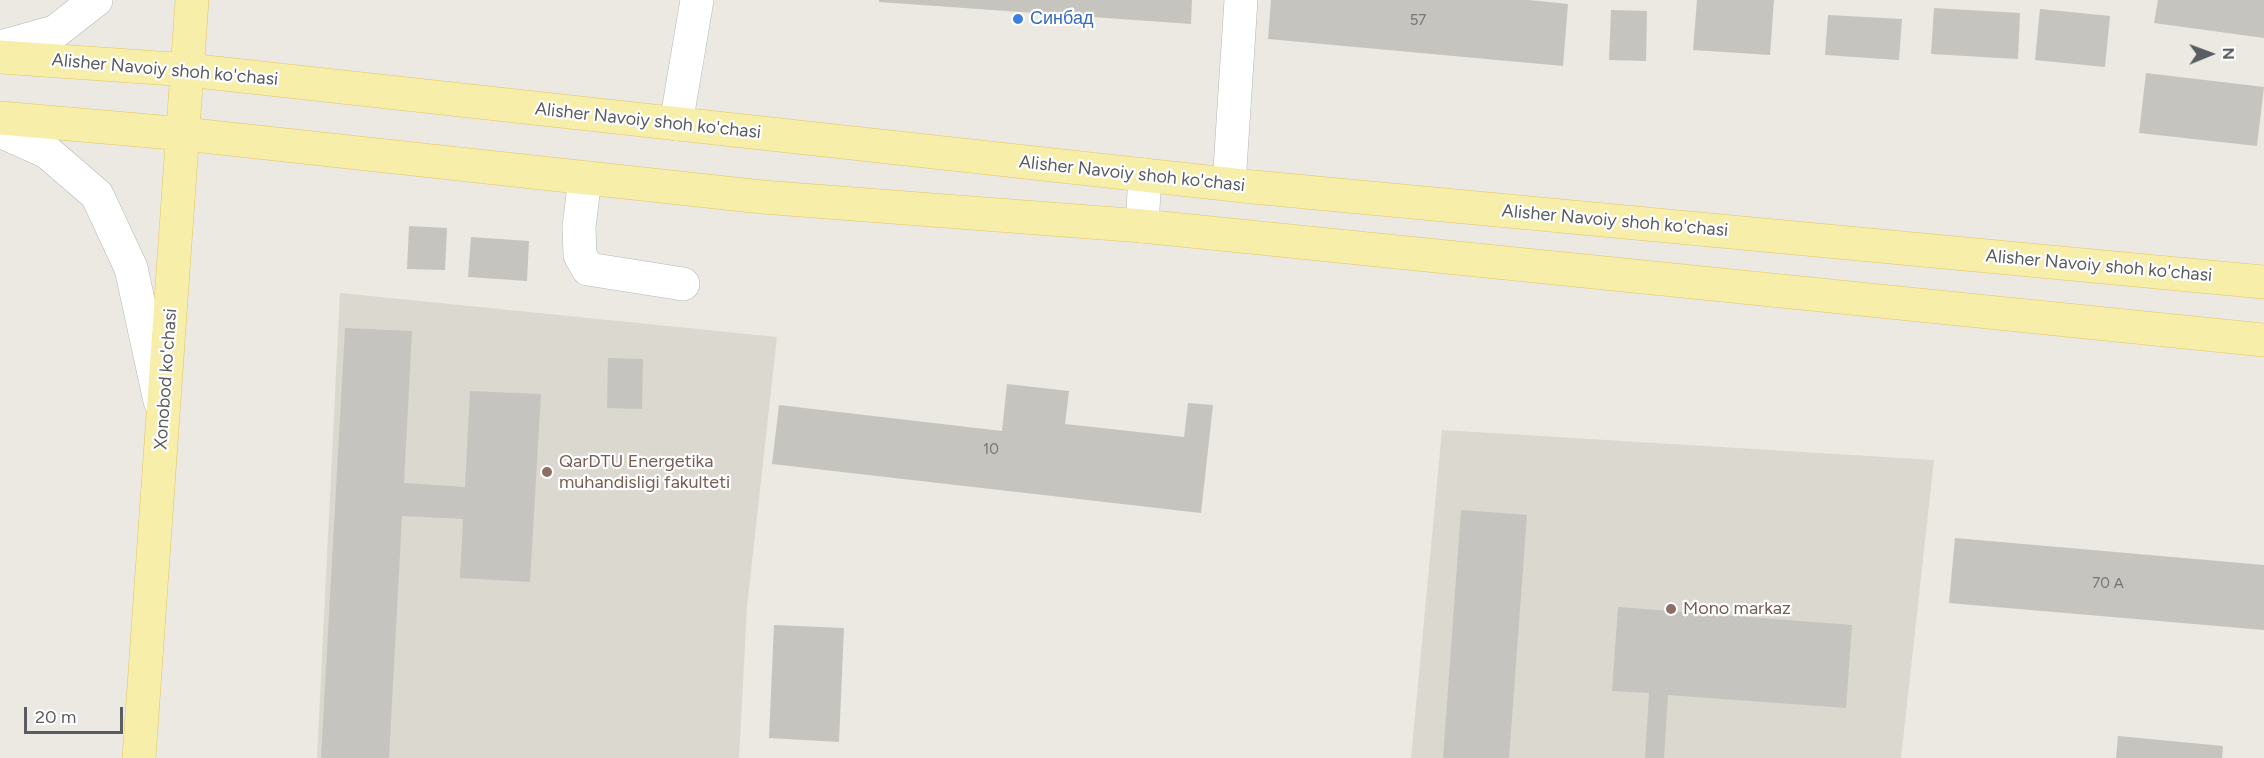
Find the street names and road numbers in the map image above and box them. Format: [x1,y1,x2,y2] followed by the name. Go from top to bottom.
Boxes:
[51,49,279,91] street label: Alisher Navoiy shoh ko'chasi
[534,98,762,144] street label: Alisher Navoiy shoh ko'chasi
[1018,151,1246,197] street label: Alisher Navoiy shoh ko'chasi
[1501,200,1729,242] street label: Alisher Navoiy shoh ko'chasi
[1985,245,2213,287] street label: Alisher Navoiy shoh ko'chasi
[150,308,182,450] street label: Xonobod ko'chasi

